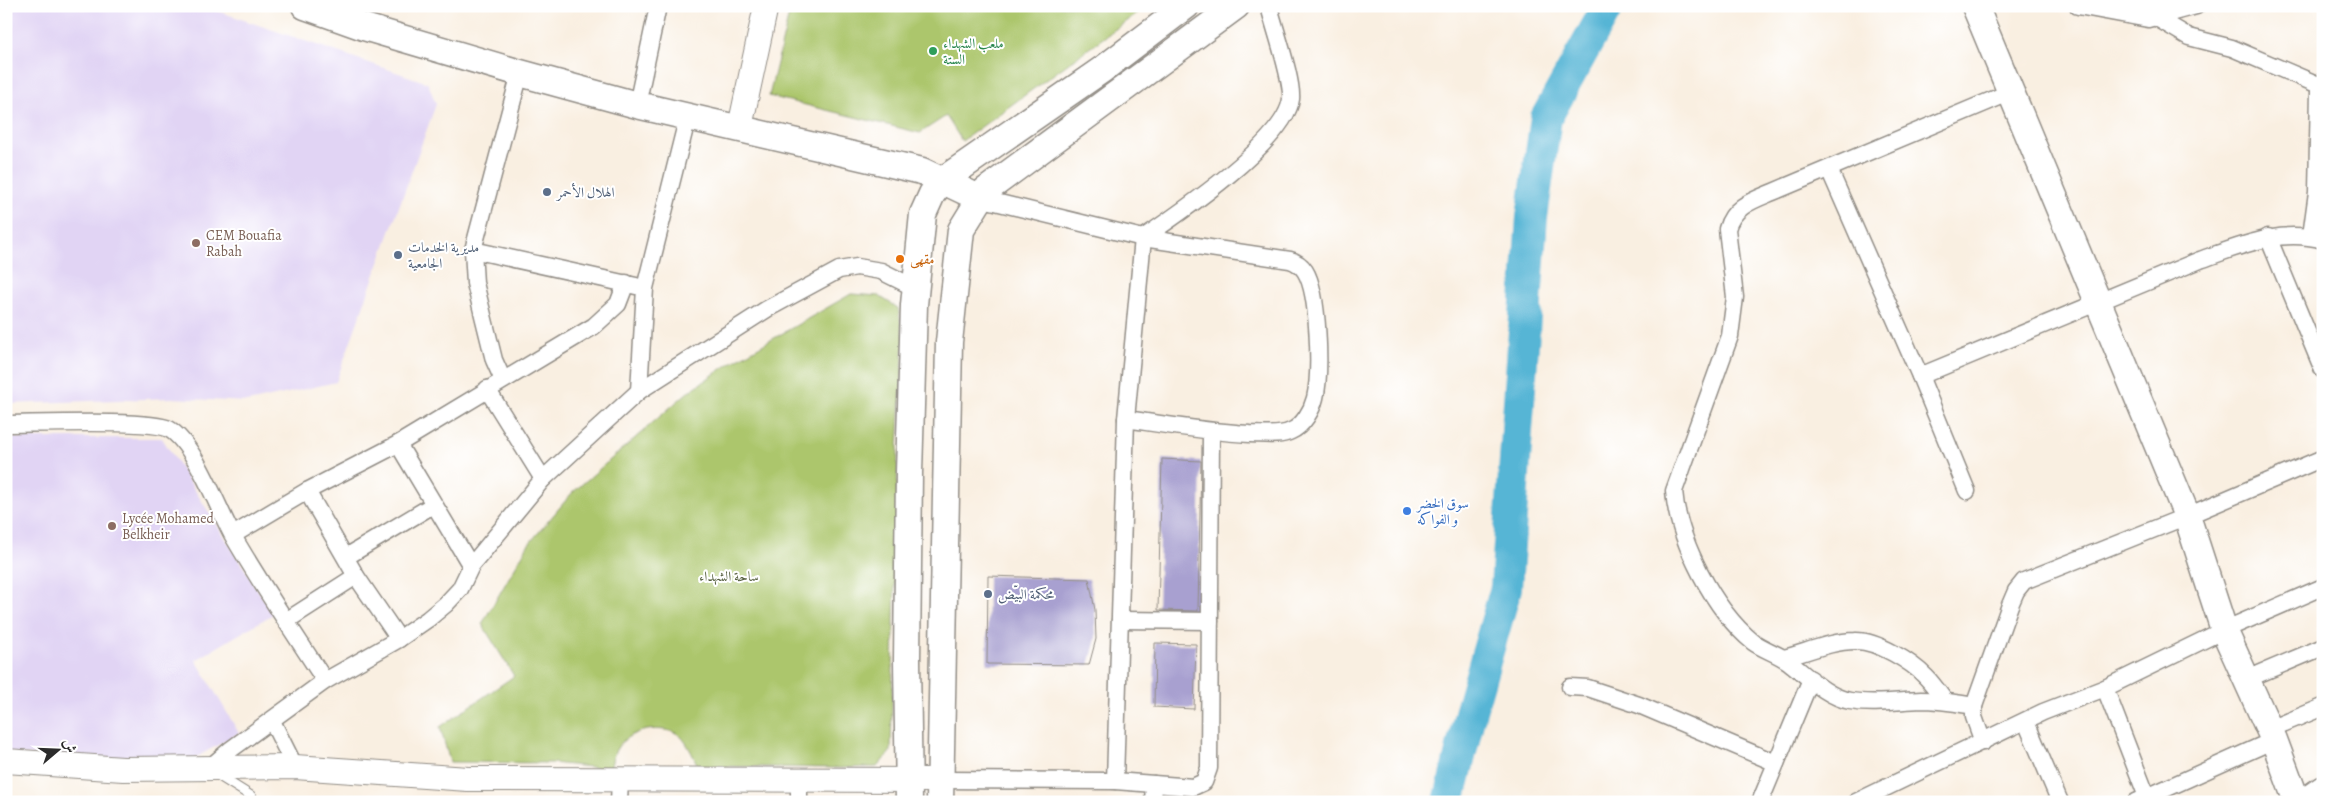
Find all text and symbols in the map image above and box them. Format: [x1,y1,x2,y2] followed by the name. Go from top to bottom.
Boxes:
[943,34,1004,69] place label: ملعب الشهداء الستة
[927,45,939,57] marker: ملعب الشهداء الستة
[555,182,614,202] place label: الهلال الأحمر
[541,186,553,198] marker: الهلال الأحمر
[206,226,282,261] place label: CEM Bouafia Rabah
[190,237,202,249] marker: CEM Bouafia Rabah
[408,238,479,273] place label: مديرية الخدمات الجامعية
[392,249,404,261] marker: مديرية الخدمات الجامعية
[910,250,934,269] place label: مقهى
[894,253,906,265] marker: مقهى
[1415,494,1469,529] place label: سوق الخضر و الفواكه
[1401,505,1413,517] marker: سوق الخضر و الفواكه
[122,509,214,544] place label: Lycée Mohamed Belkheir
[106,520,118,532] marker: Lycée Mohamed Belkheir
[699,567,759,586] park label: ساحة الشهداء
[998,584,1055,604] place label: محكمة البيّض
[982,588,994,600] marker: محكمة البيّض
[32,726,82,776] north arrow
[59,736,81,756] text: ش

